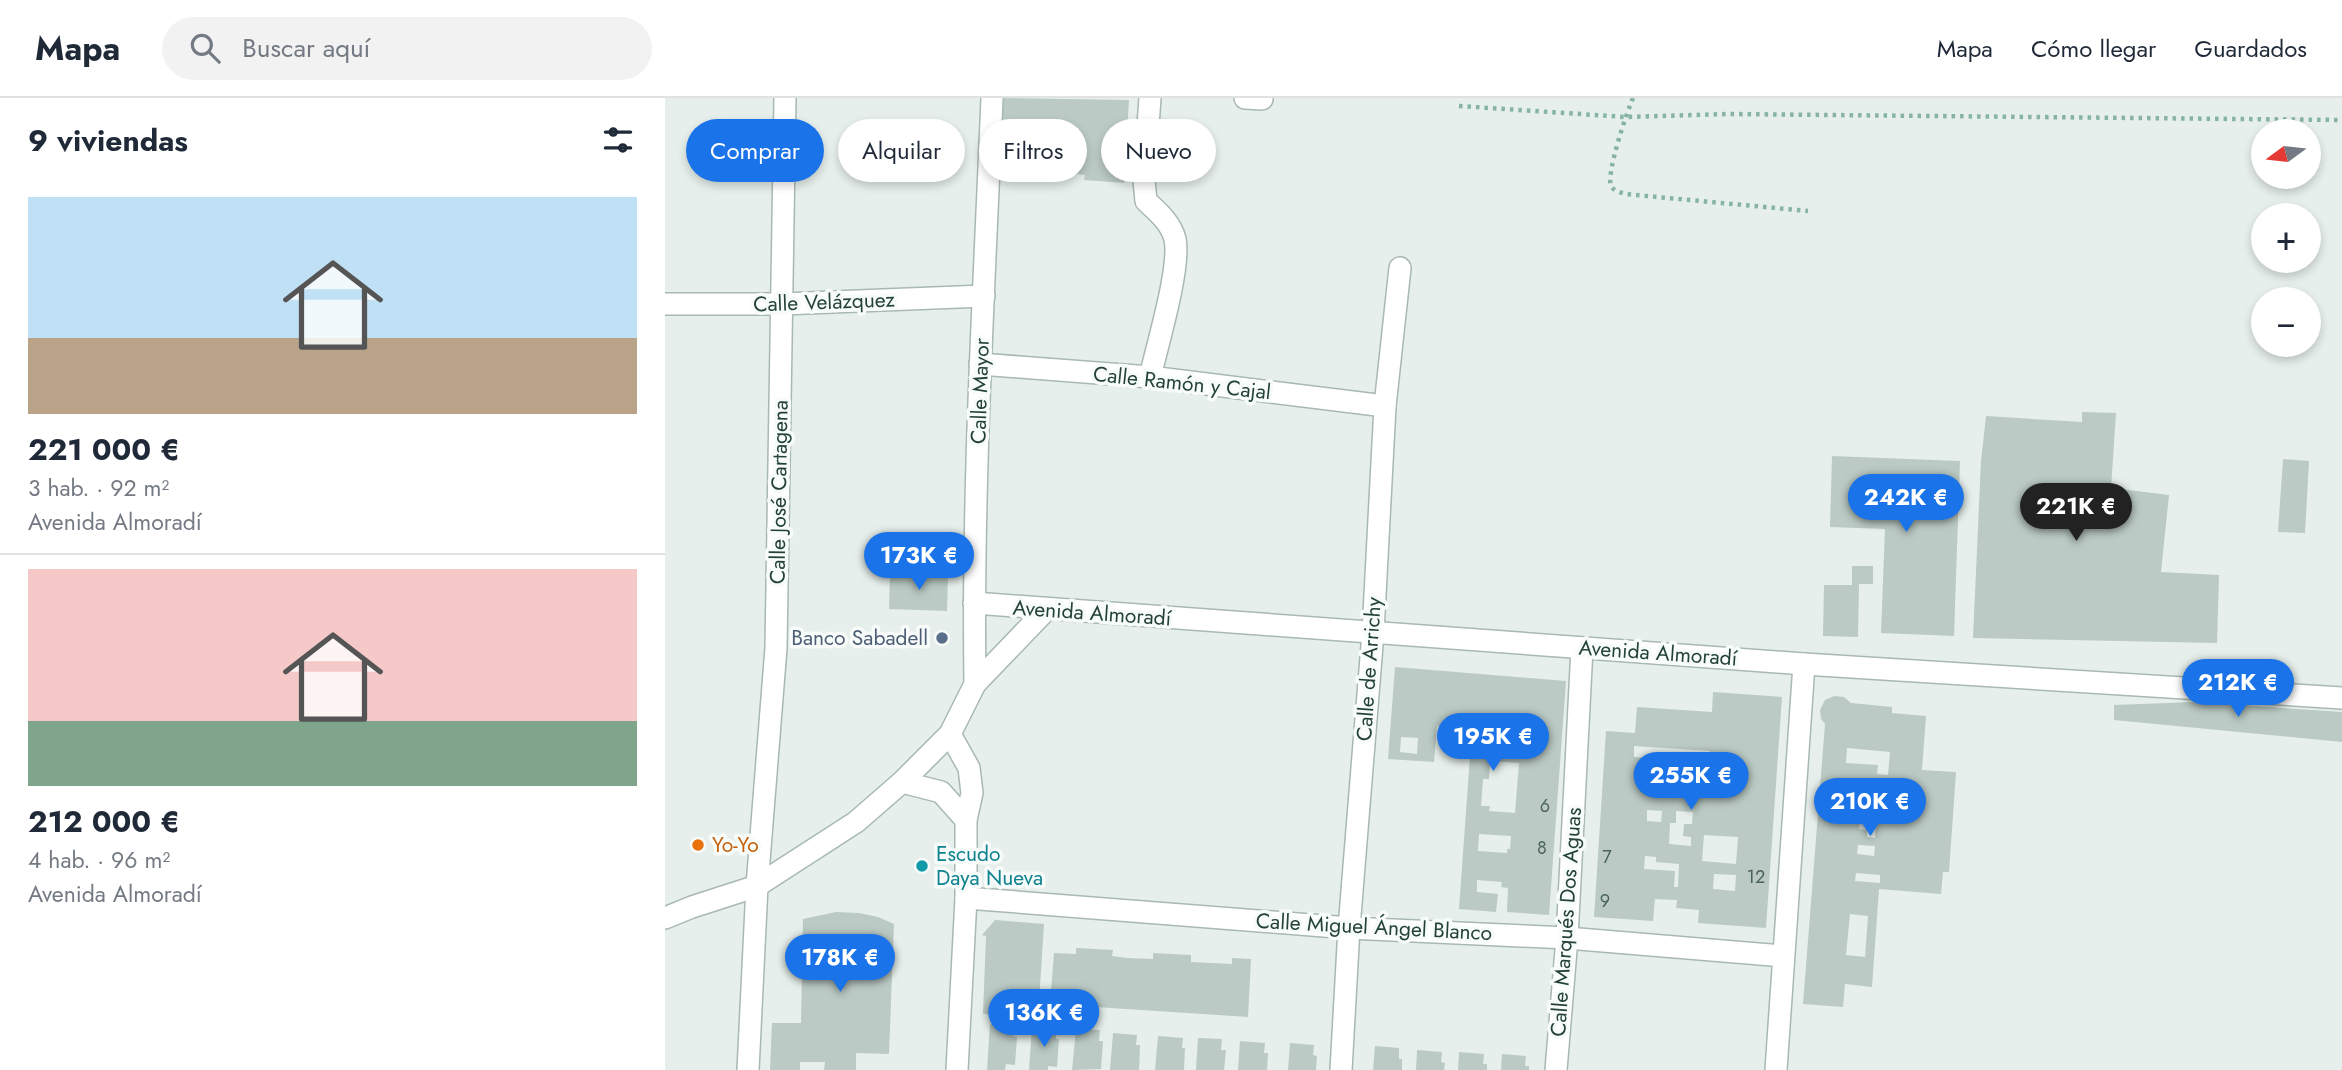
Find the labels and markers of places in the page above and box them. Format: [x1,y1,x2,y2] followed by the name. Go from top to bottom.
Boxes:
[1849,474,1963,534] pin: 242K €
[2019,484,2133,543] pin: 221K €
[862,532,976,592] pin: 173K €
[791,623,928,653] place label: Banco Sabadell
[934,630,950,646] marker: Banco Sabadell
[2181,660,2295,719] pin: 212K €
[1436,714,1550,773] pin: 195K €
[1634,752,1748,812] pin: 255K €
[1813,778,1927,838] pin: 210K €
[712,830,759,860] place label: Yo-Yo
[690,837,706,853] marker: Yo-Yo
[936,839,1043,893] place label: Escudo Daya Nueva
[914,858,930,874] marker: Escudo Daya Nueva
[783,934,897,994] pin: 178K €
[987,990,1101,1049] pin: 136K €

